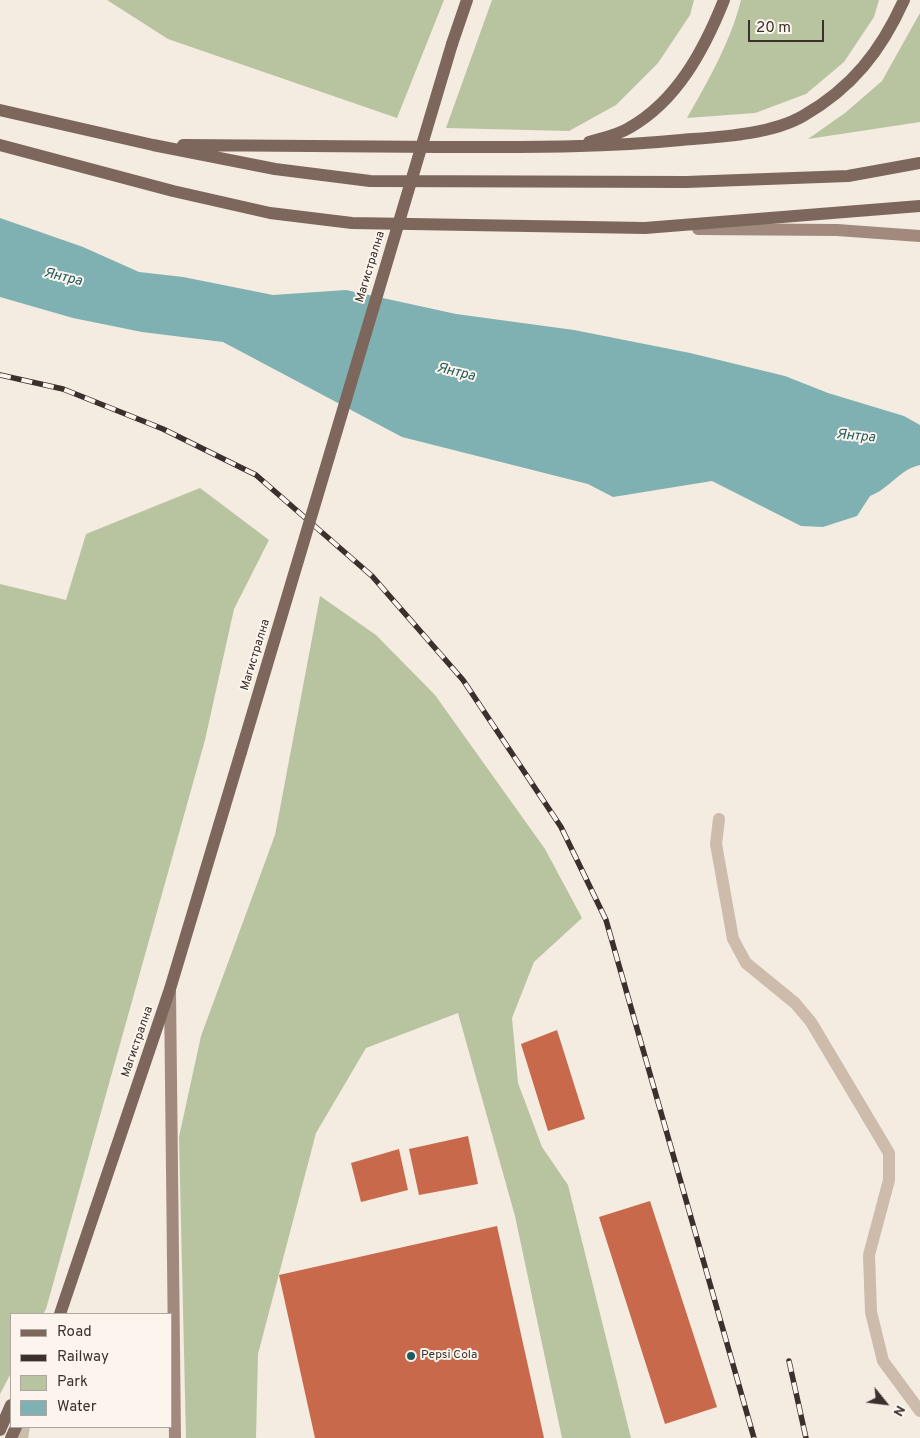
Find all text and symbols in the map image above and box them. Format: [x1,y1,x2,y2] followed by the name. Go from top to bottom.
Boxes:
[750,10,826,42] scale bar
[756,19,791,38] text: 20 m
[353,230,389,304] street label: Магистрална
[42,265,84,291] water label: Янтра
[435,360,477,386] water label: Янтра
[836,427,876,447] water label: Янтра
[238,618,274,692] street label: Магистрална
[119,1005,157,1079] street label: Магистрална
[10,1313,172,1428] legend
[57,1323,92,1342] text: Road
[57,1348,109,1367] text: Railway
[421,1349,477,1363] place label: Pepsi Cola
[405,1350,417,1362] marker: Pepsi Cola
[57,1373,88,1392] text: Park
[860,1378,910,1428] north arrow
[57,1398,96,1417] text: Water
[889,1402,908,1419] text: N

